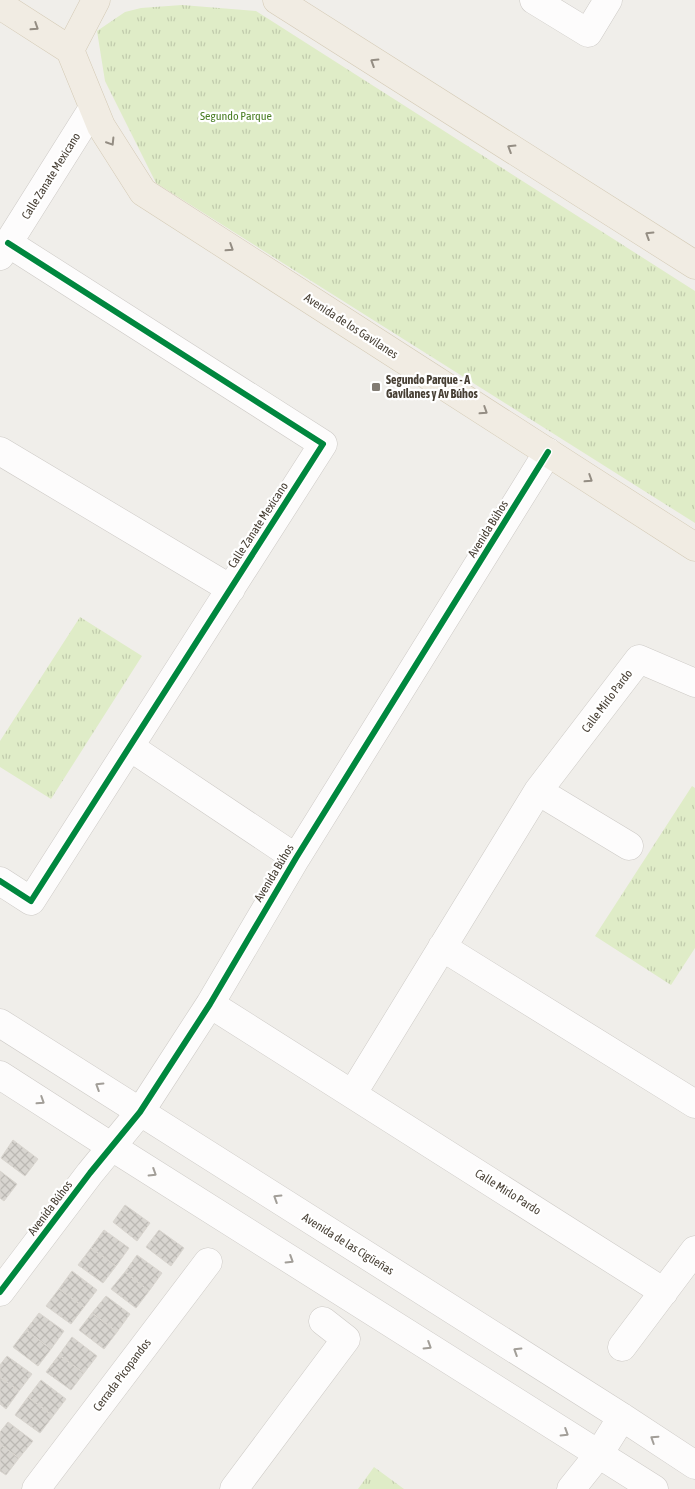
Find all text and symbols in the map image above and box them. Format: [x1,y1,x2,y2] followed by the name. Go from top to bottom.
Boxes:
[29,21,38,31] one-way arrow
[370,58,379,68] one-way arrow
[200,109,272,123] park label: Segundo Parque
[19,130,84,222] street label: Calle Zanate Mexicano
[105,137,114,146] one-way arrow
[508,145,517,155] one-way arrow
[645,232,654,242] one-way arrow
[224,242,233,251] one-way arrow
[302,290,400,362] street label: Avenida de los Gavilanes
[386,373,479,401] place label: Segundo Parque - A Gavilanes y Av Búhos
[370,381,382,393] marker: Segundo Parque - A Gavilanes y Av Búhos
[478,405,488,414] one-way arrow
[584,472,593,482] one-way arrow
[225,479,291,571] street label: Calle Zanate Mexicano
[465,498,511,560] street label: Avenida Búhos
[579,667,635,735] street label: Calle Mirlo Pardo
[251,842,297,904] street label: Avenida Búhos
[95,1082,104,1092] one-way arrow
[36,1095,45,1105] one-way arrow
[472,1166,544,1218] street label: Calle Mirlo Pardo
[147,1167,157,1176] one-way arrow
[25,1178,75,1238] street label: Avenida Búhos
[273,1195,282,1205] one-way arrow
[300,1210,396,1278] street label: Avenida de las Cigüeñas
[285,1253,294,1263] one-way arrow
[90,1336,154,1414] street label: Cerrada Picopandos
[423,1340,432,1350] one-way arrow
[514,1348,523,1357] one-way arrow
[560,1427,569,1436] one-way arrow
[651,1435,660,1445] one-way arrow

